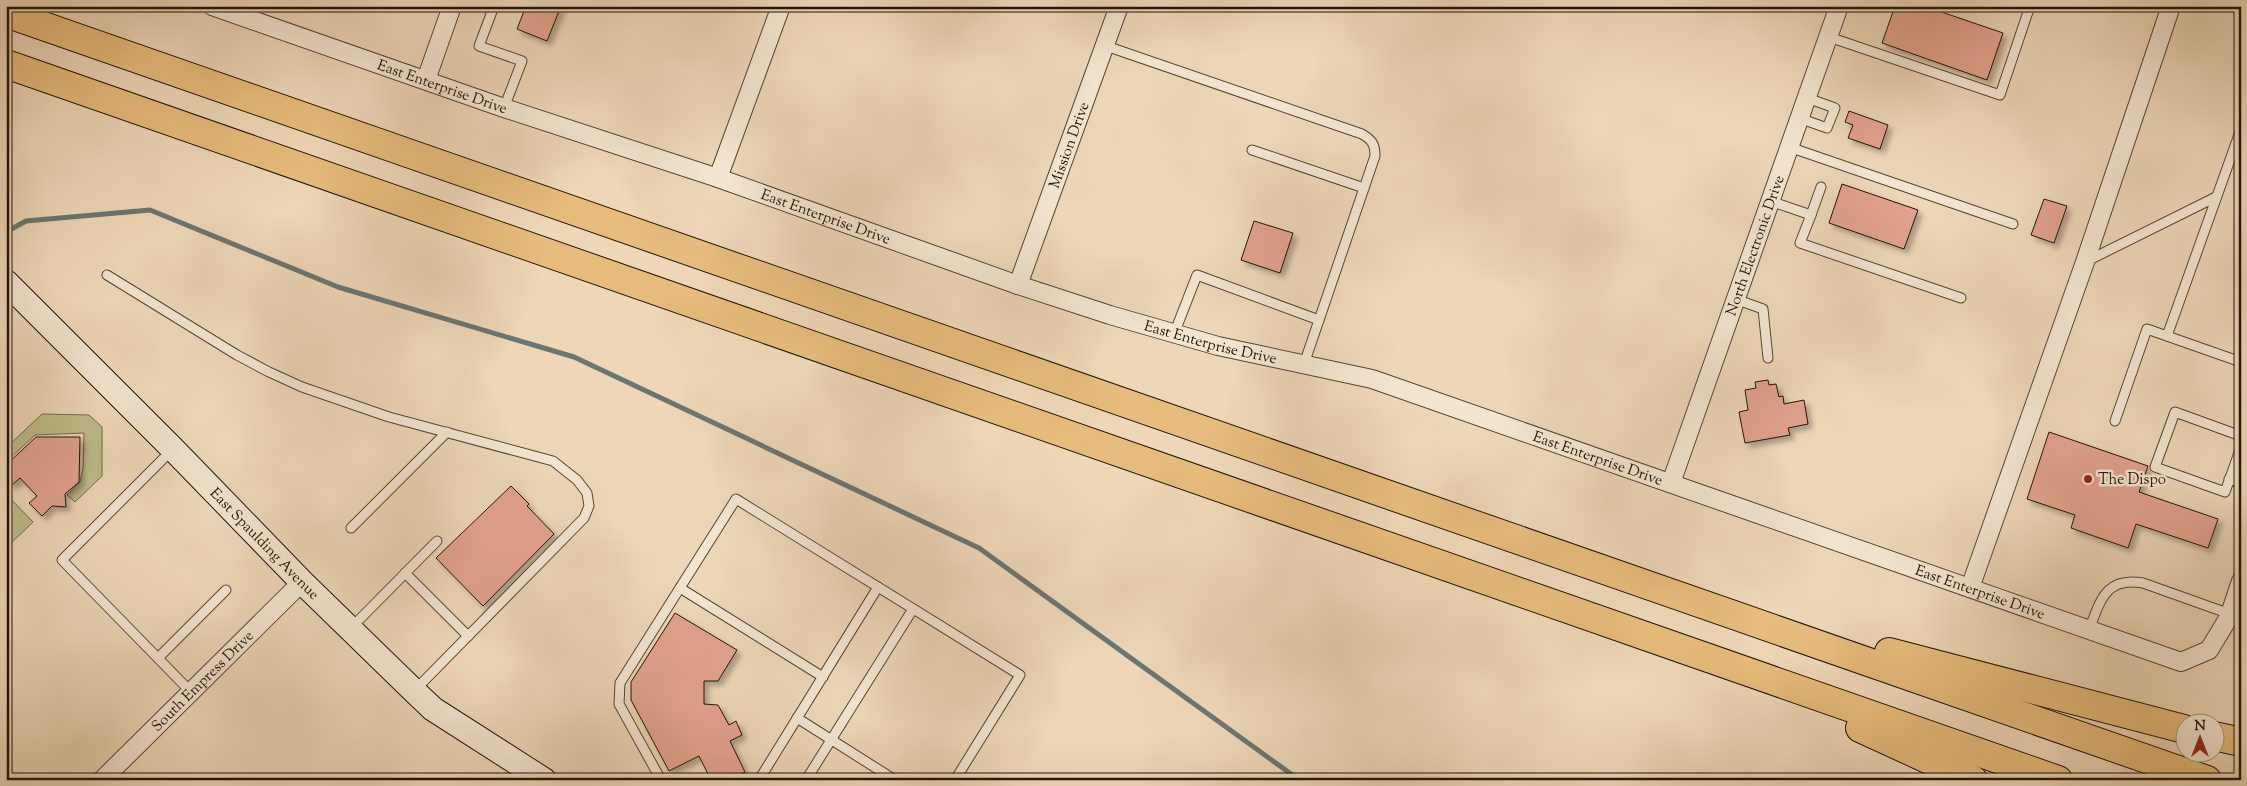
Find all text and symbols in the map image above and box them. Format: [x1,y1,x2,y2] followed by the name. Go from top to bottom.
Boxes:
[374,55,510,120] street label: East Enterprise Drive
[1045,99,1095,192] street label: Mission Drive
[1722,173,1791,319] street label: North Electronic Drive
[758,185,893,251] street label: East Enterprise Drive
[1141,316,1279,370] street label: East Enterprise Drive
[1530,427,1665,492] street label: East Enterprise Drive
[2098,470,2166,491] place label: The Dispo
[2082,473,2094,485] marker: The Dispo
[204,484,323,605] street label: East Spaulding Avenue
[1912,561,2048,626] street label: East Enterprise Drive
[147,626,259,737] street label: South Empress Drive
[2174,714,2224,764] north arrow
[2194,717,2206,737] text: N

